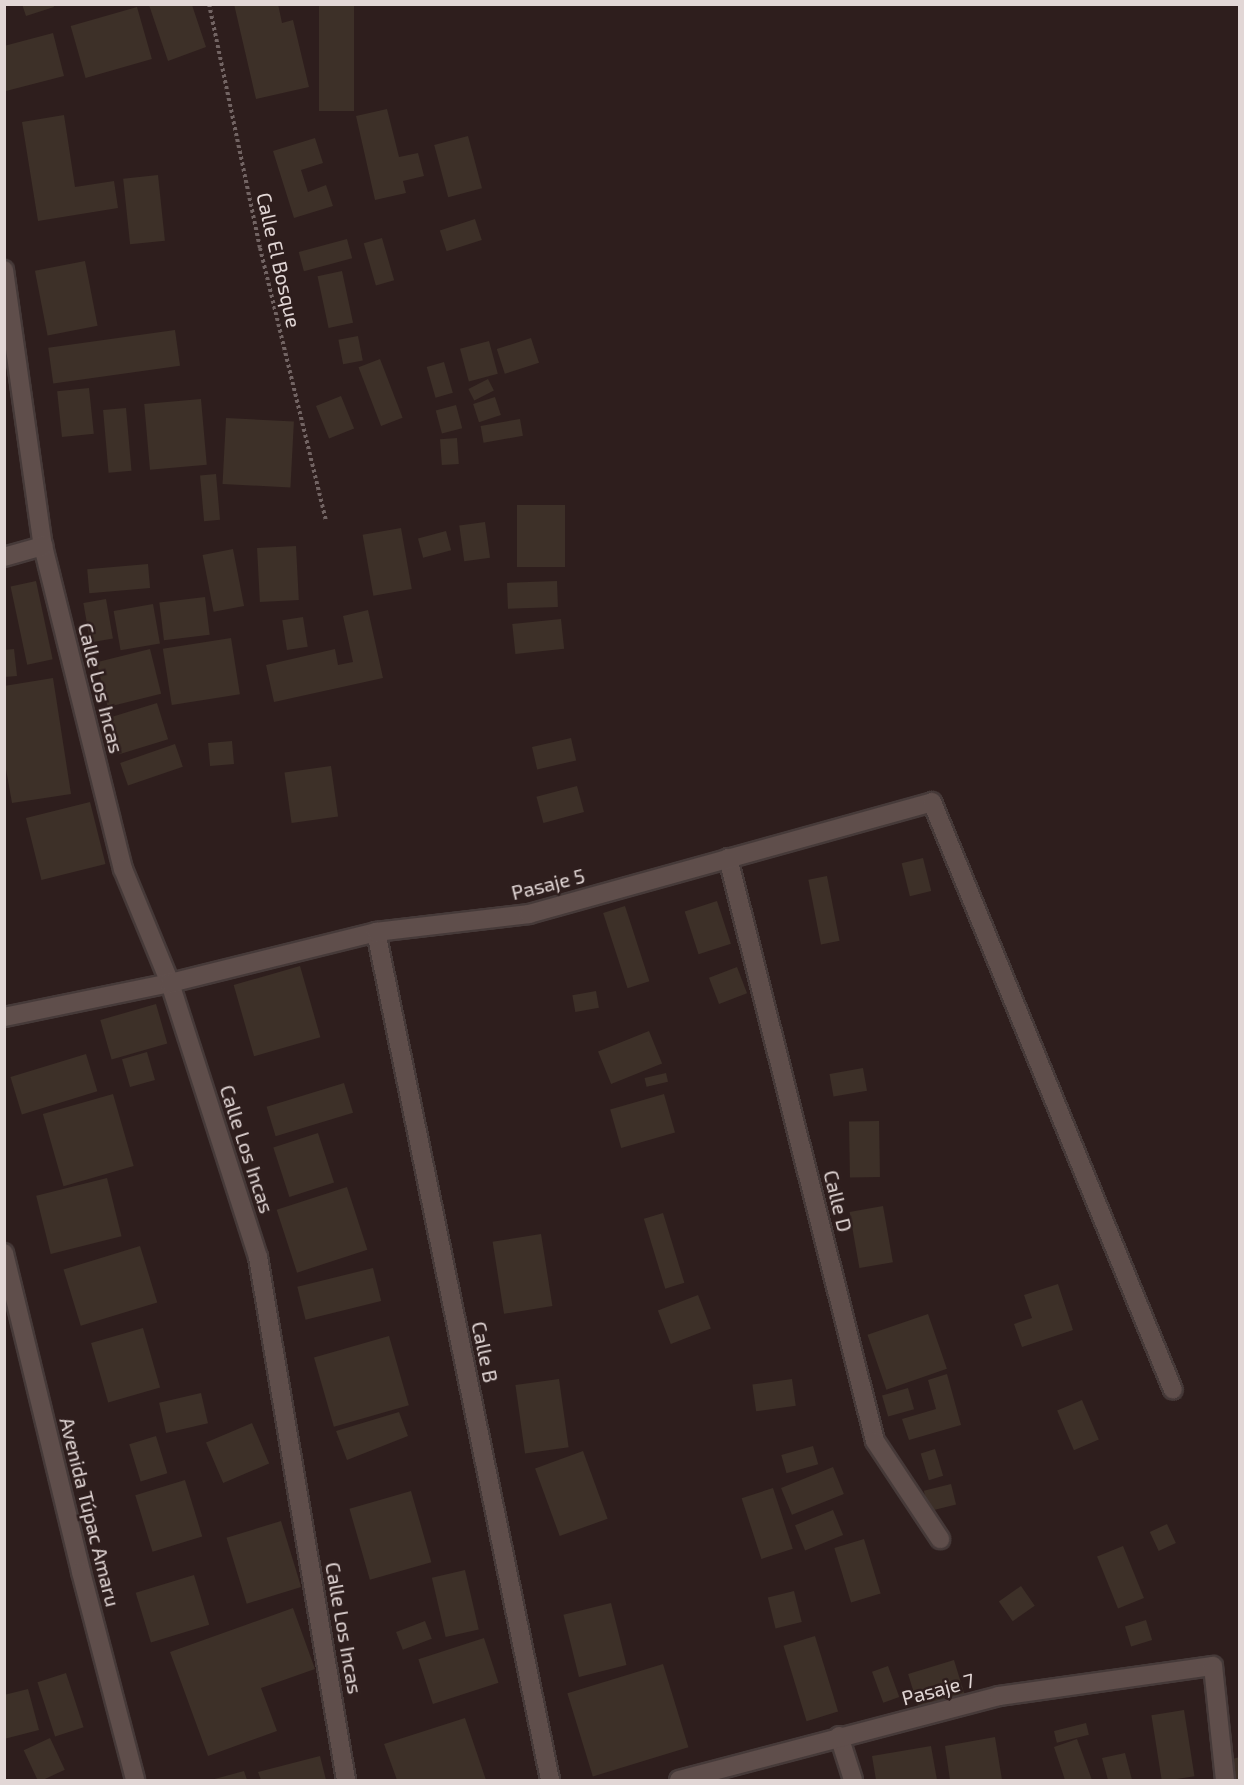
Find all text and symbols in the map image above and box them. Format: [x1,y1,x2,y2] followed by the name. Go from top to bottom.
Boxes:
[252,190,306,330] street label: Calle El Bosque
[73,620,129,756] street label: Calle Los Incas
[509,863,587,905] street label: Pasaje 5
[215,1082,279,1216] street label: Calle Los Incas
[819,1168,857,1234] street label: Calle D
[467,1319,503,1385] street label: Calle B
[55,1414,125,1610] street label: Avenida Túpac Amaru
[321,1560,367,1696] street label: Calle Los Incas
[899,1668,977,1710] street label: Pasaje 7

